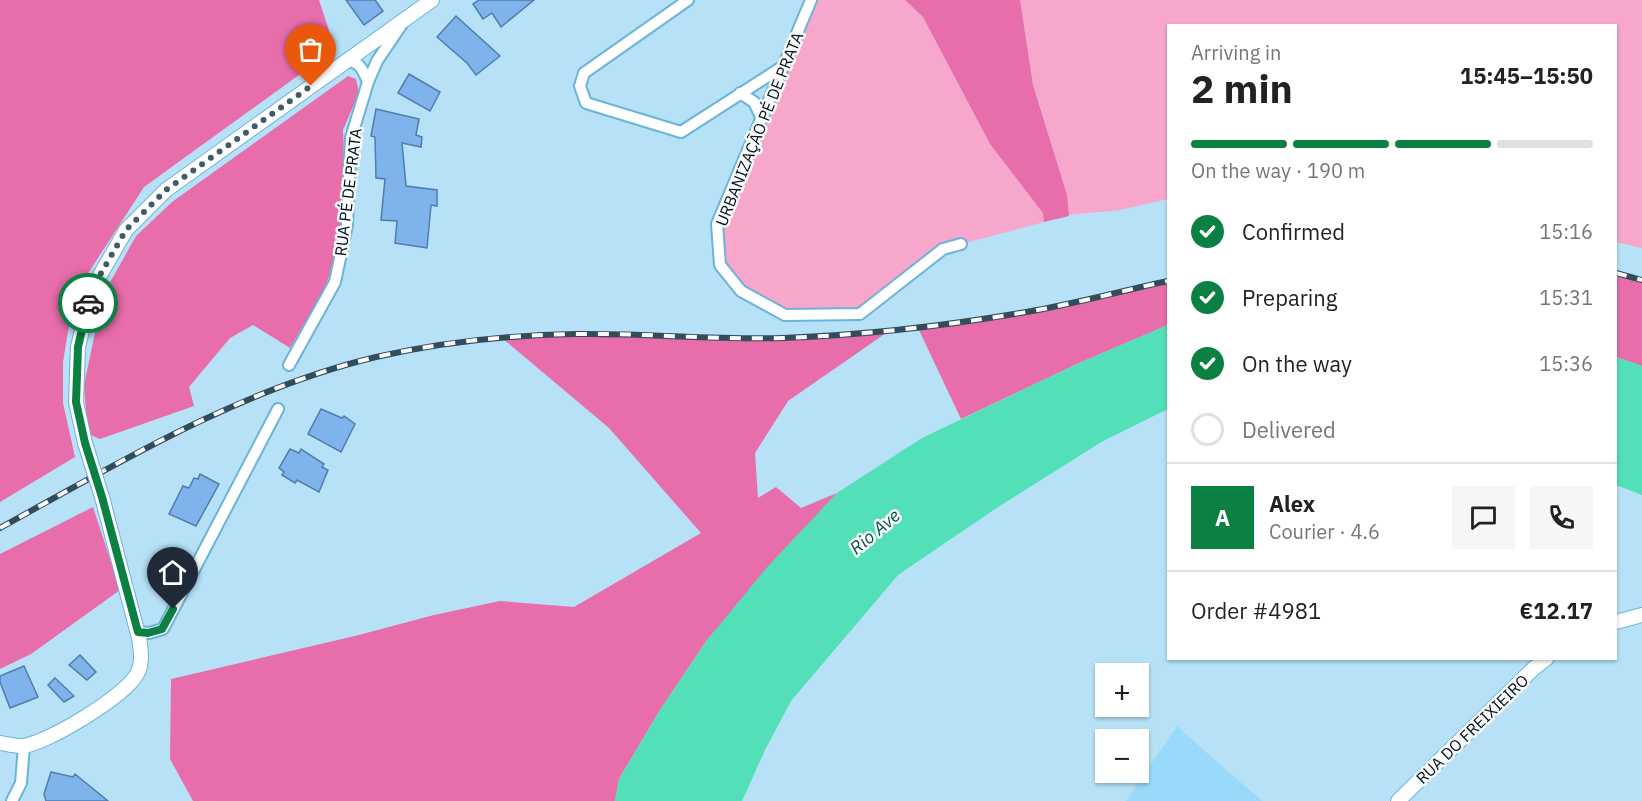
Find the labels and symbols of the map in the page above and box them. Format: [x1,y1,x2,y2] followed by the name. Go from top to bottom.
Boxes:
[285,24,336,86] pin
[710,29,807,229] street label: URBANIZAÇÃO PÉ DE PRATA
[329,127,366,257] street label: RUA PÉ DE PRATA
[58,273,118,333] courier
[845,504,905,559] water label: Rio Ave
[147,547,198,609] pin
[1412,670,1532,788] street label: RUA DO FREIXIEIRO

